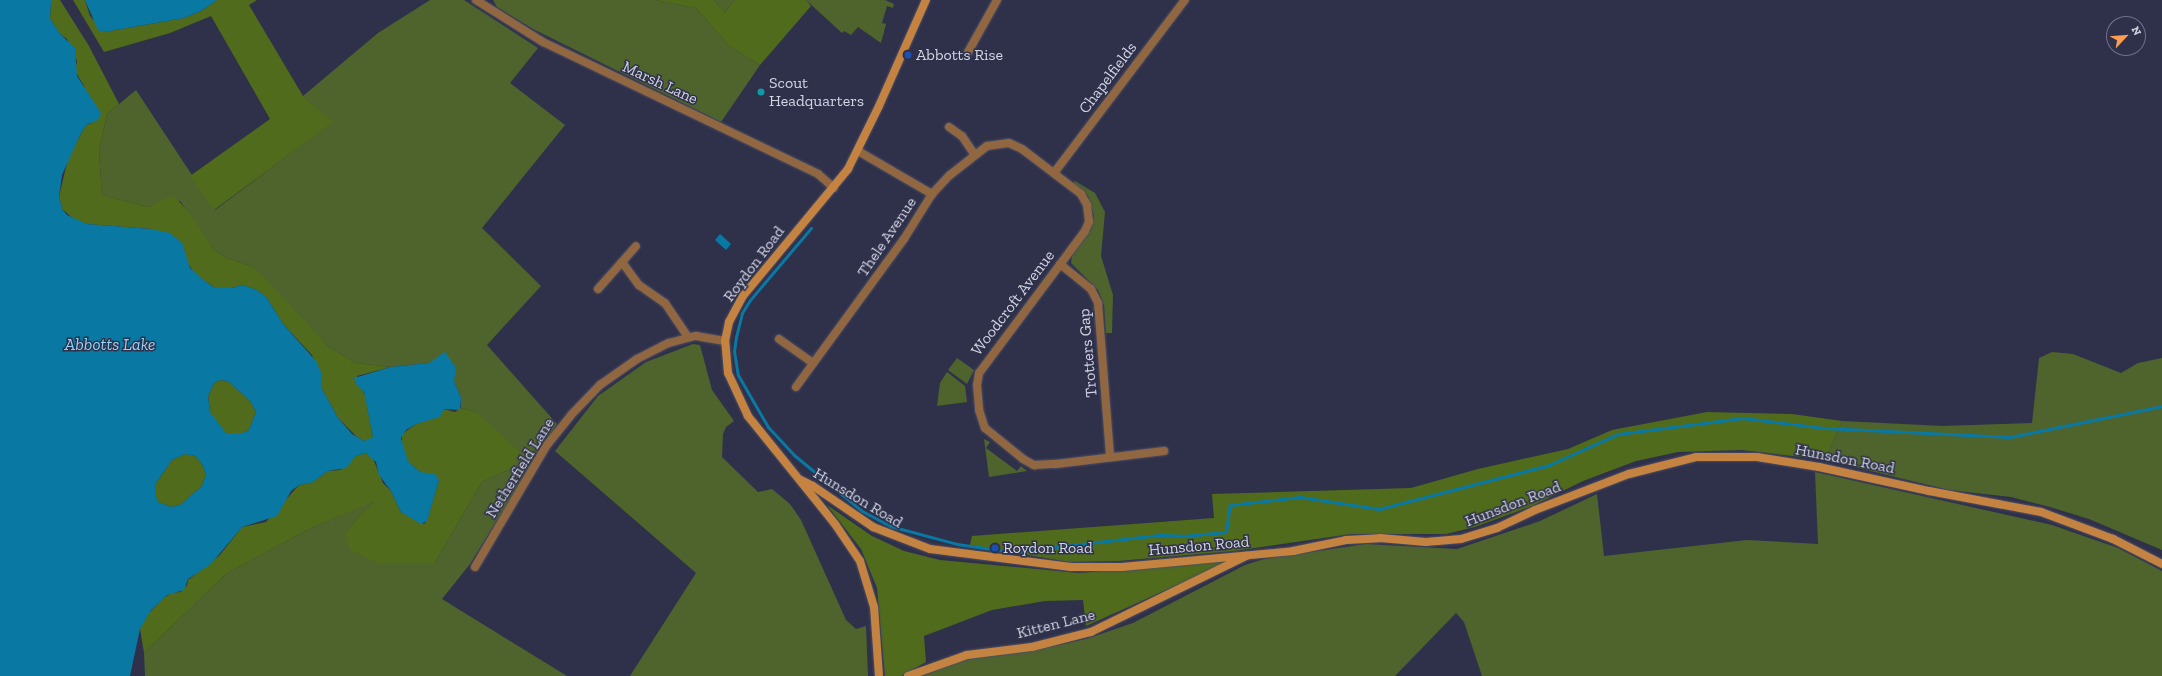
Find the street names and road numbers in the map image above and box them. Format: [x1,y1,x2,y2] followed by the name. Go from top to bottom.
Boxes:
[1075,39,1141,117] street label: Chapelfields
[619,57,701,109] street label: Marsh Lane
[853,193,921,281] street label: Thele Avenue
[719,222,789,306] street label: Roydon Road
[967,246,1059,360] street label: Woodcroft Avenue
[1075,308,1101,398] street label: Trotters Gap
[482,414,558,522] street label: Netherfield Lane
[1794,440,1896,478] street label: Hunsdon Road
[810,464,906,532] street label: Hunsdon Road
[1462,477,1564,531] street label: Hunsdon Road
[1148,532,1250,560] street label: Hunsdon Road
[1015,605,1097,643] street label: Kitten Lane

